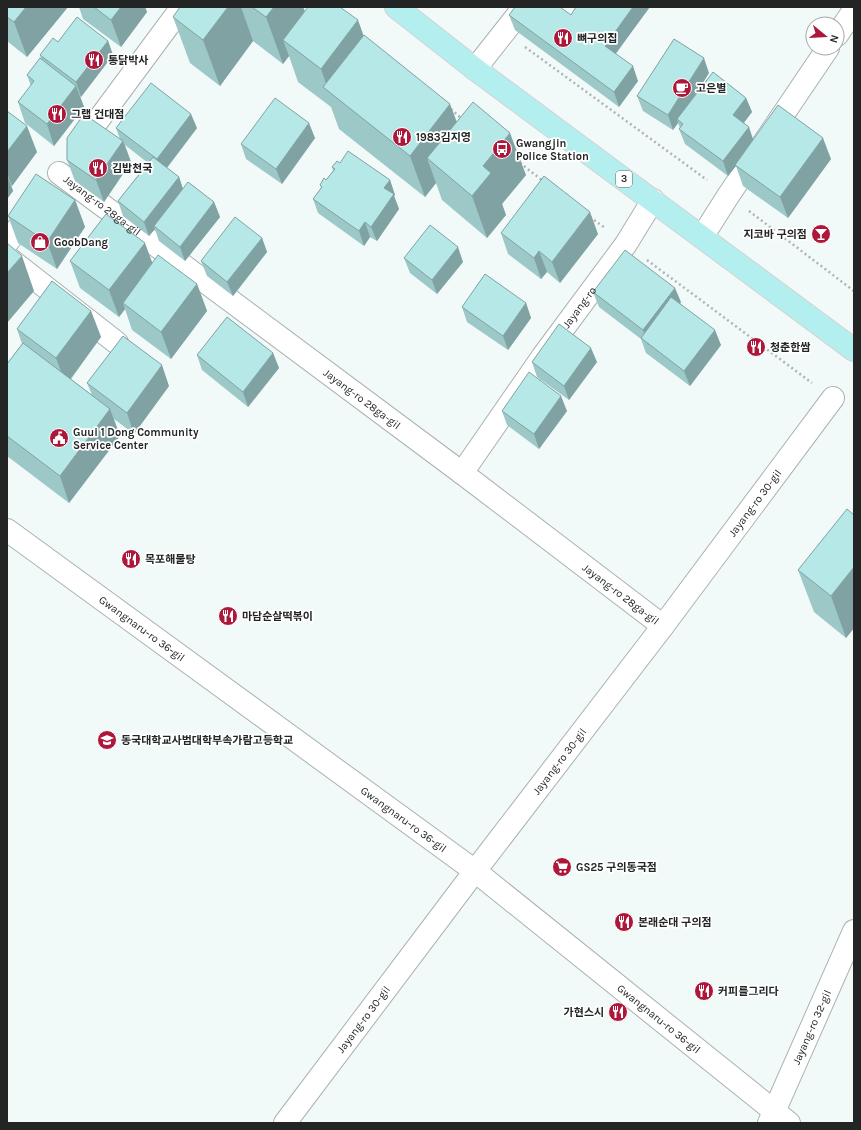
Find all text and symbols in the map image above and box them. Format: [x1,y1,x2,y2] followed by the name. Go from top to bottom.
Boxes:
[805,16,845,56] north arrow
[552,27,574,49] restaurant icon: 뼈구의집
[577,32,617,45] place label: 뼈구의집
[827,33,841,45] text: N
[83,49,105,71] restaurant icon: 통닭박사
[108,54,148,67] place label: 통닭박사
[671,77,693,99] cafe icon: 고은별
[696,82,726,95] place label: 고은별
[46,103,68,125] restaurant icon: 그랩 건대점
[71,108,124,121] place label: 그랩 건대점
[391,126,413,148] restaurant icon: 1983김지영
[416,131,471,144] place label: 1983김지영
[516,137,589,163] place label: Gwangjin Police Station
[491,138,513,160] bus stop icon: Gwangjin Police Station
[87,157,109,179] restaurant icon: 김밥천국
[112,162,152,175] place label: 김밥천국
[616,171,632,187] road number: 3
[61,172,143,238] street label: Jayang-ro 28ga-gil
[810,223,832,245] bar icon: 지코바 구의점
[743,228,807,241] place label: 지코바 구의점
[29,231,51,253] shop icon: GoobDang
[54,236,108,249] place label: GoobDang
[560,284,599,331] street label: Jayang-ro
[745,336,767,358] restaurant icon: 청춘한쌈
[770,341,810,354] place label: 청춘한쌈
[321,366,403,432] street label: Jayang-ro 28ga-gil
[73,426,199,452] place label: Guui 1 Dong Community Service Center
[48,427,70,449] public building icon: Guui 1 Dong Community Service Center
[726,467,784,539] street label: Jayang-ro 30-gil
[120,548,142,570] restaurant icon: 목포해물탕
[145,553,196,566] place label: 목포해물탕
[580,561,662,627] street label: Jayang-ro 28ga-gil
[97,593,187,664] street label: Gwangnaru-ro 36-gil
[217,605,239,627] restaurant icon: 마담순살떡볶이
[242,610,313,623] place label: 마담순살떡볶이
[530,725,589,797] street label: Jayang-ro 30-gil
[96,729,118,751] school or university icon: 동국대학교사범대학부속가람고등학교
[121,734,293,747] place label: 동국대학교사범대학부속가람고등학교
[358,784,449,855] street label: Gwangnaru-ro 36-gil
[551,856,573,878] supermarket icon: GS25 구의동국점
[576,861,657,874] place label: GS25 구의동국점
[613,911,635,933] restaurant icon: 본래순대 구의점
[638,916,712,929] place label: 본래순대 구의점
[693,980,715,1002] restaurant icon: 커피를그리다
[615,981,703,1056] street label: Gwangnaru-ro 36-gil
[334,983,393,1055] street label: Jayang-ro 30-gil
[718,985,779,998] place label: 커피를그리다
[789,988,834,1066] street label: Jayang-ro 32-gil
[607,1001,629,1023] restaurant icon: 가현스시
[564,1006,604,1019] place label: 가현스시

